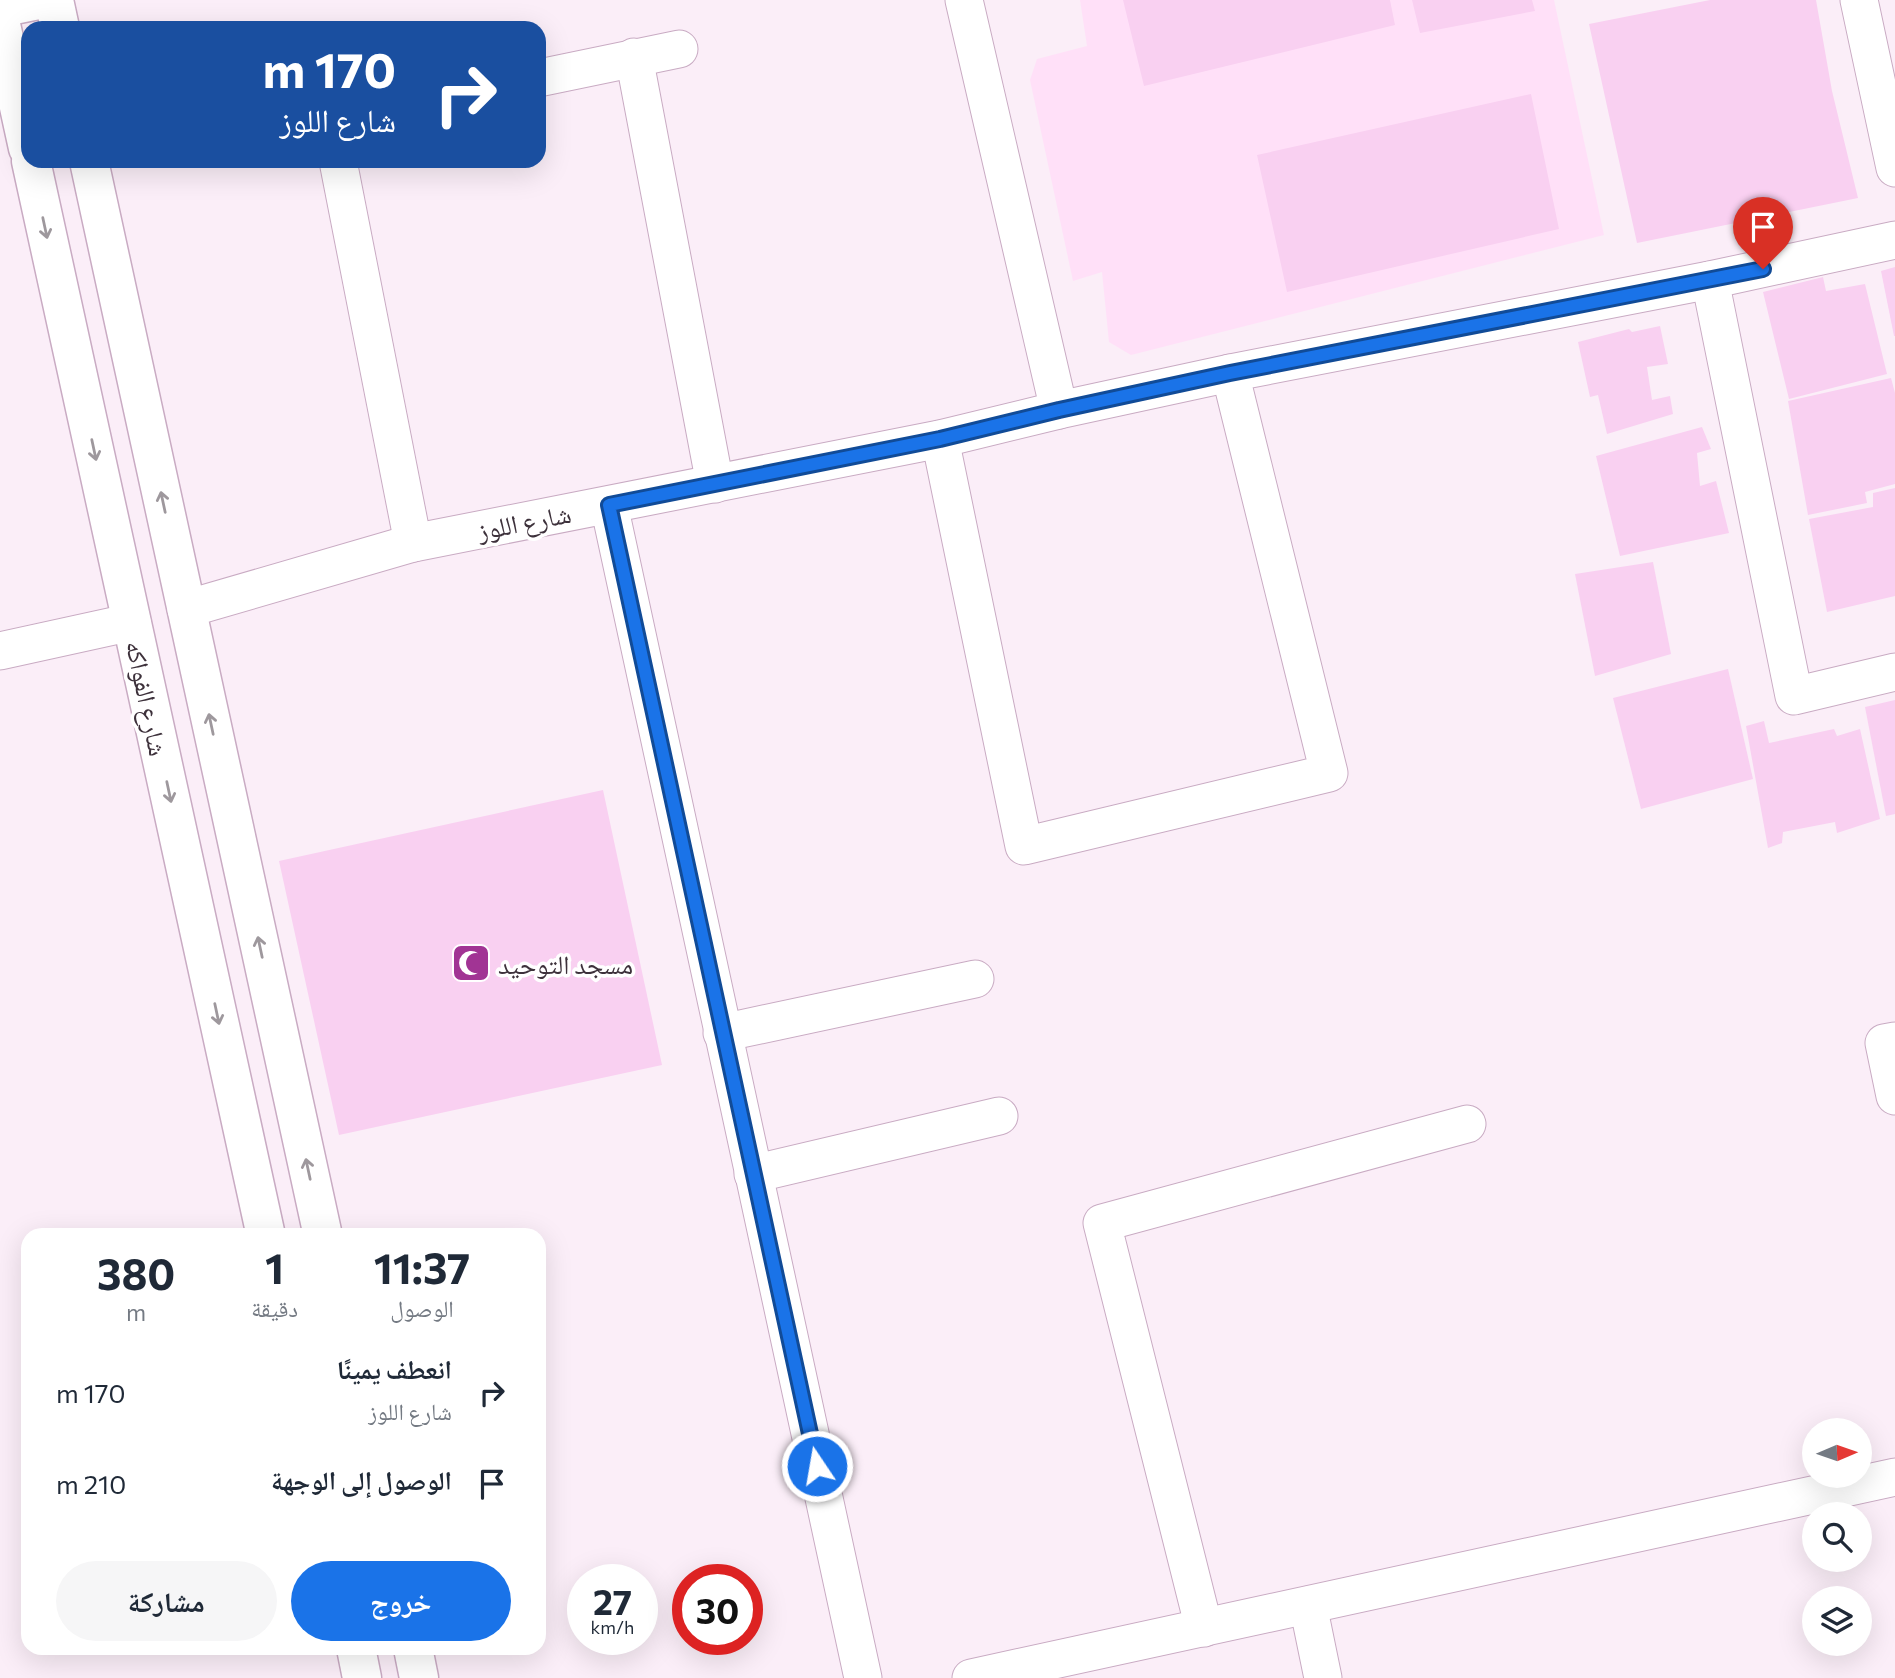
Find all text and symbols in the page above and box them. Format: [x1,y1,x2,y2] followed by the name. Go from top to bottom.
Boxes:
[263,38,396,98] text: 170 m
[420,49,511,140] icon: right
[279,99,396,139] text: شارع اللوز
[1733,197,1793,269] pin
[1744,208,1782,246] icon: arrive
[39,216,53,239] one-way arrow
[88,438,101,461] one-way arrow
[156,491,169,514] one-way arrow
[474,497,574,547] street label: شارع اللوز
[119,638,175,759] street label: شارع الفواكه
[204,713,218,736] one-way arrow
[162,780,176,803] one-way arrow
[252,936,266,959] one-way arrow
[450,942,492,984] mosque icon: مسجد التوحيد
[498,948,633,980] place label: مسجد التوحيد
[211,1002,225,1025] one-way arrow
[301,1158,315,1181] one-way arrow
[265,1241,284,1293] text: 1
[374,1241,470,1293] text: 11:37
[97,1247,175,1299] text: 380
[251,1294,298,1322] text: دقيقة
[390,1294,454,1322] text: الوصول
[126,1298,146,1326] text: m
[337,1353,452,1384] text: انعطف يمينًا
[473,1374,511,1412] icon: right
[56,1377,125,1408] text: 170 m
[368,1397,452,1425] text: شارع اللوز
[1802,1418,1872,1488] north arrow
[1802,1418,1872,1656] map controls
[780,1429,854,1503] position arrow
[271,1464,452,1495] text: الوصول إلى الوجهة
[473,1465,511,1503] icon: arrive
[56,1468,126,1499] text: 210 m
[1802,1502,1872,1572] button: search
[56,1561,277,1641] button: مشاركة
[291,1561,511,1641] button: خروج
[672,1564,763,1655] speed limit sign: 30
[593,1579,632,1622] text: 27
[1802,1586,1872,1656] button: layers
[591,1616,634,1638] text: km/h

